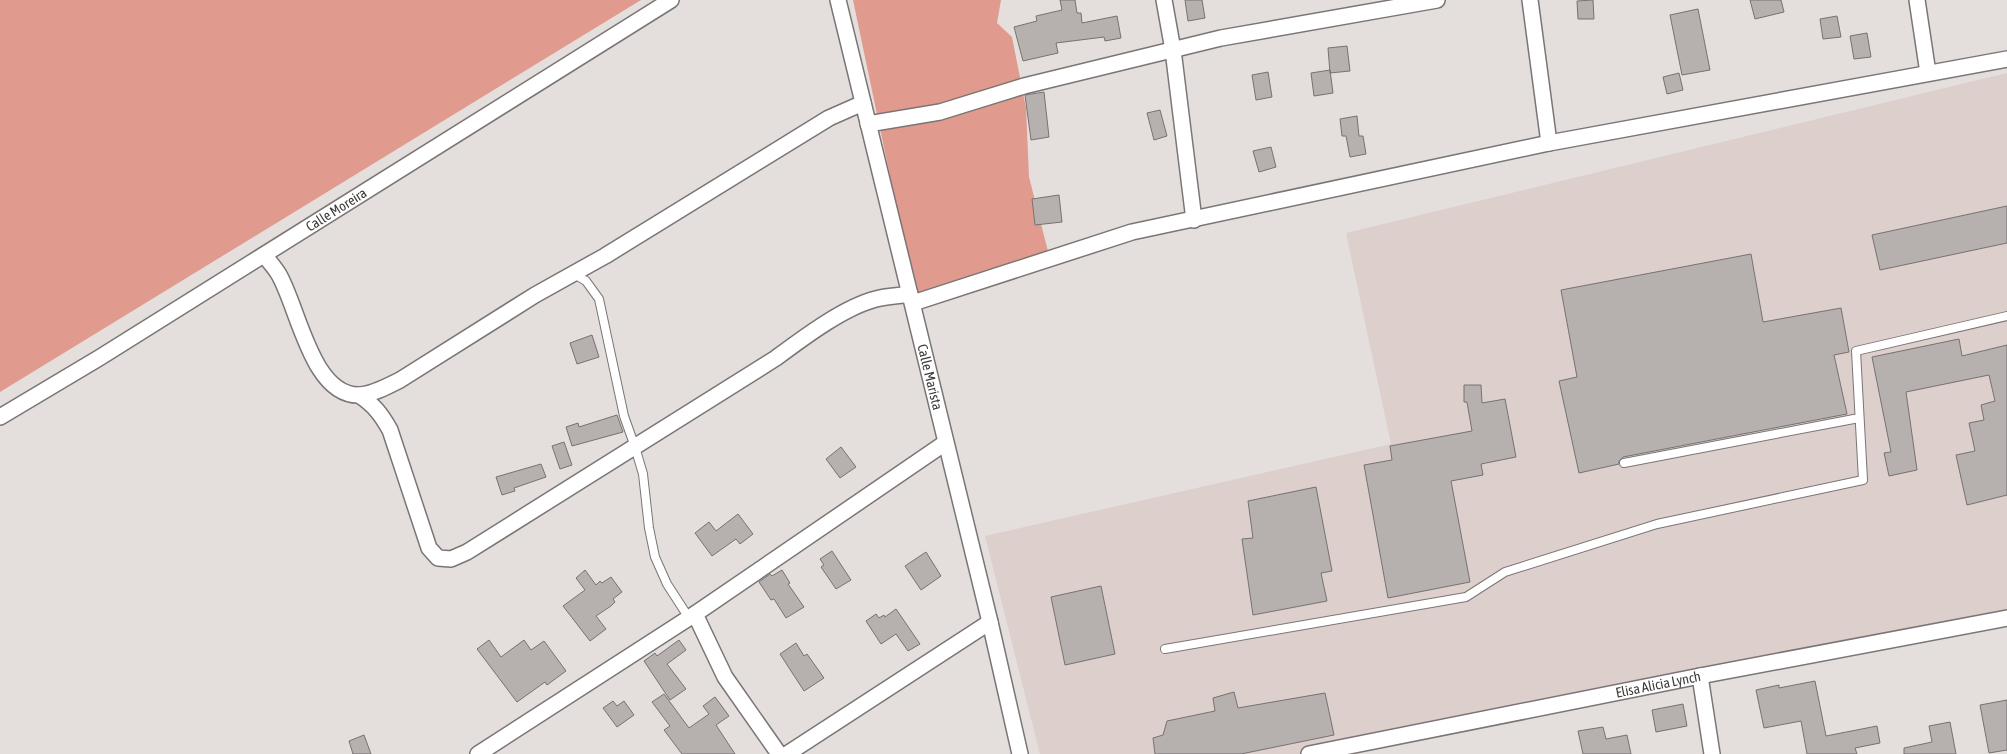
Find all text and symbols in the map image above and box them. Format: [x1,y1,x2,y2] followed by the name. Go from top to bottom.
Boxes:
[303,185,369,235] street label: Calle Moreira
[914,342,946,411] street label: Calle Marista
[1614,668,1702,701] street label: Elisa Alicia Lynch

